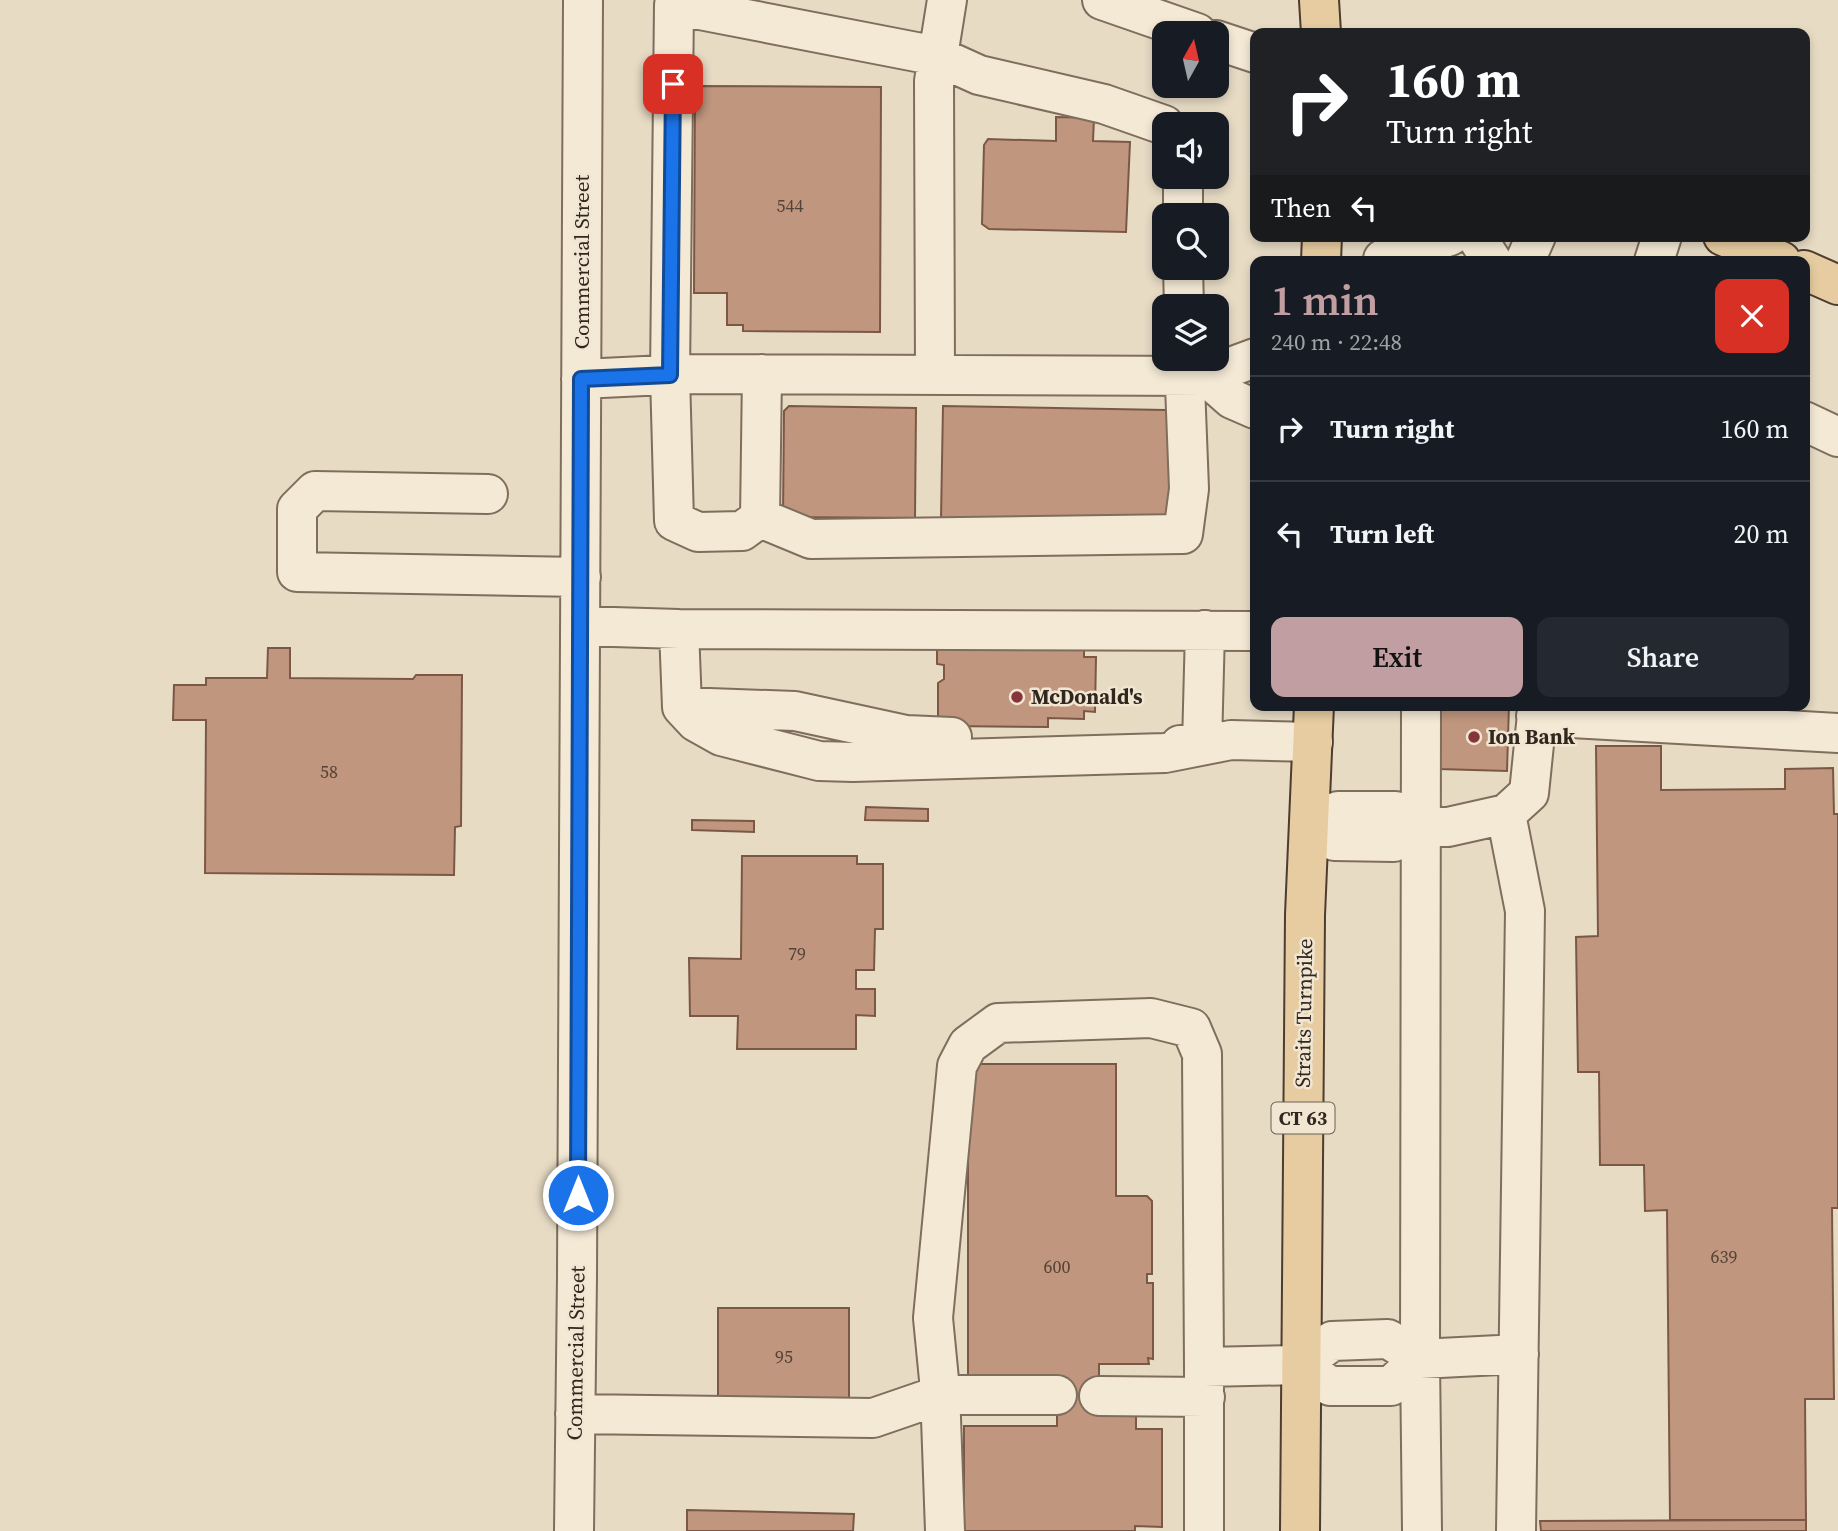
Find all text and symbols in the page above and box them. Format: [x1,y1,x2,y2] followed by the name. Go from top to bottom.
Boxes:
[1152,21,1228,98] north arrow
[1152,21,1229,371] map controls
[1386,46,1521,113] text: 160 m
[643,54,703,114] pin
[1271,56,1362,147] icon: right
[654,65,692,103] icon: arrive
[1386,110,1532,154] text: Turn right
[1152,112,1229,189] button: sound
[567,175,596,349] street label: Commercial Street
[1345,189,1383,227] icon: left
[1271,190,1331,226] text: Then
[777,193,804,218] house number: 544
[1152,203,1229,280] button: search
[1271,271,1379,329] text: 1 min
[1715,279,1789,353] button: close
[1152,294,1229,371] button: layers
[1271,326,1402,358] text: 240 m · 22:48
[1271,410,1309,448] icon: right
[1330,411,1454,447] text: Turn right
[1721,411,1789,447] text: 160 m
[1271,515,1309,553] icon: left
[1330,516,1434,552] text: Turn left
[1734,516,1789,552] text: 20 m
[1271,617,1523,697] button: Exit
[1537,617,1789,697] button: Share
[1031,682,1143,711] place label: McDonald's
[1009,689,1025,705] marker: McDonald's
[1488,722,1576,751] place label: Ion Bank
[1466,729,1482,745] marker: Ion Bank
[320,759,338,784] house number: 58
[1288,938,1319,1088] street label: Straits Turnpike
[788,941,806,966] house number: 79
[1272,1102,1334,1134] road number: CT 63
[541,1158,615,1232] position arrow
[1711,1244,1738,1269] house number: 639
[1044,1254,1071,1279] house number: 600
[559,1265,592,1441] street label: Commercial Street
[775,1344,793,1369] house number: 95

